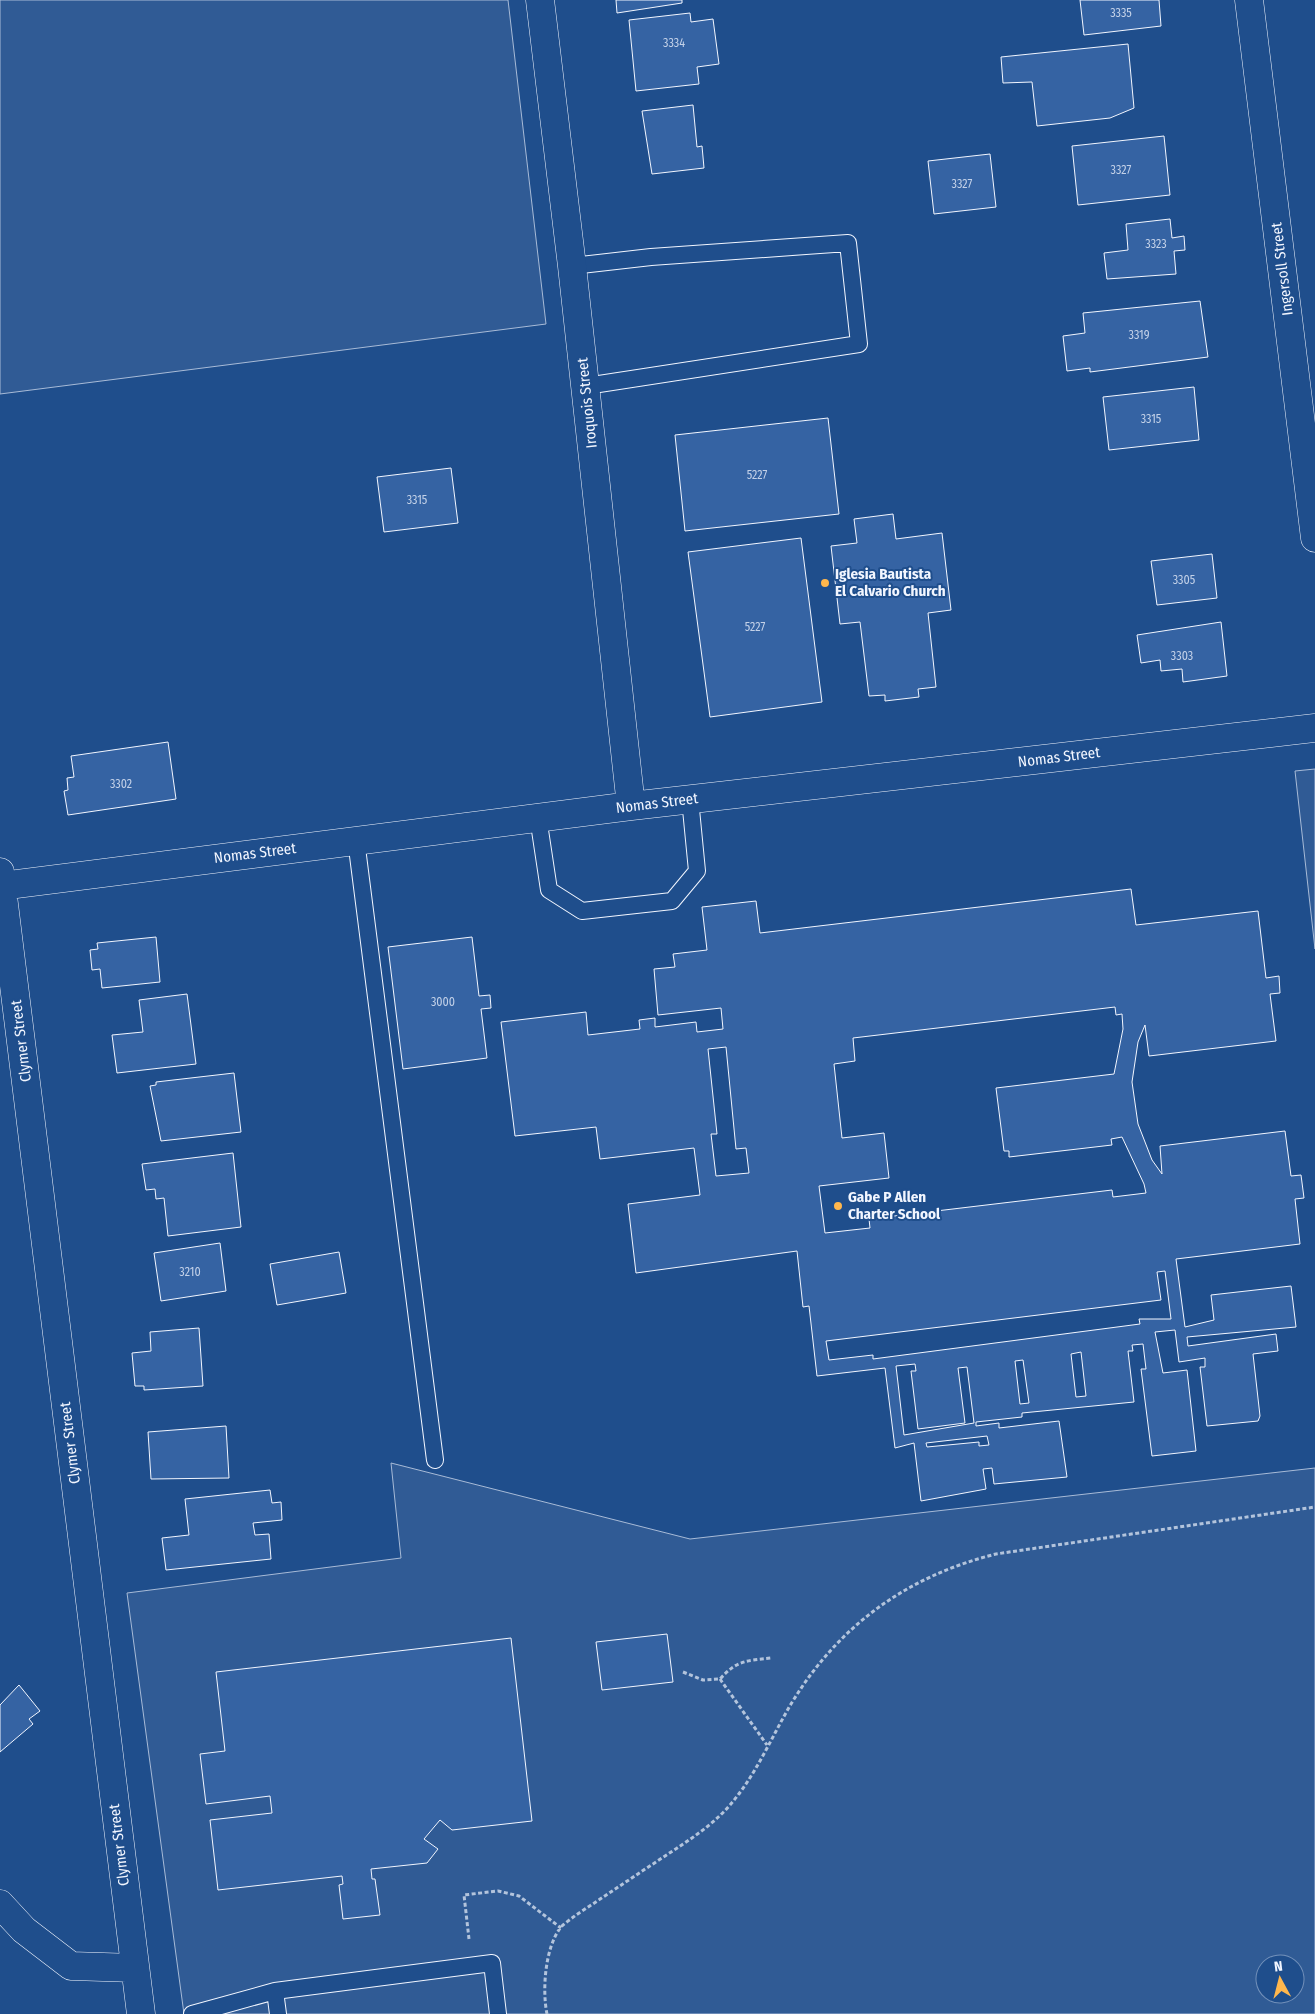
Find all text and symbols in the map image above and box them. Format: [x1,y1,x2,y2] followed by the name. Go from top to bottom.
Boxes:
[1110,6,1132,20] house number: 3335
[663,36,685,50] house number: 3334
[1111,163,1132,177] house number: 3327
[952,177,973,191] house number: 3327
[1267,221,1297,317] street label: Ingersoll Street
[1145,237,1167,251] house number: 3323
[1128,328,1150,342] house number: 3319
[573,357,601,449] street label: Iroquois Street
[1141,412,1162,426] house number: 3315
[747,468,768,482] house number: 5227
[407,493,428,507] house number: 3315
[835,565,946,600] place label: Iglesia Bautista El Calvario Church
[1173,573,1196,587] house number: 3305
[819,577,831,589] marker: Iglesia Bautista El Calvario Church
[745,620,766,634] house number: 5227
[1171,649,1193,663] house number: 3303
[1017,743,1101,771] street label: Nomas Street
[110,777,132,791] house number: 3302
[615,789,699,817] street label: Nomas Street
[213,839,297,867] street label: Nomas Street
[431,995,455,1009] house number: 3000
[7,999,35,1083] street label: Clymer Street
[848,1188,941,1223] place label: Gabe P Allen Charter School
[832,1200,844,1212] marker: Gabe P Allen Charter School
[179,1265,201,1279] house number: 3210
[56,1401,84,1485] street label: Clymer Street
[105,1803,133,1887] street label: Clymer Street
[1255,1954,1305,2004] north arrow
[1273,1958,1284,1976] text: N

